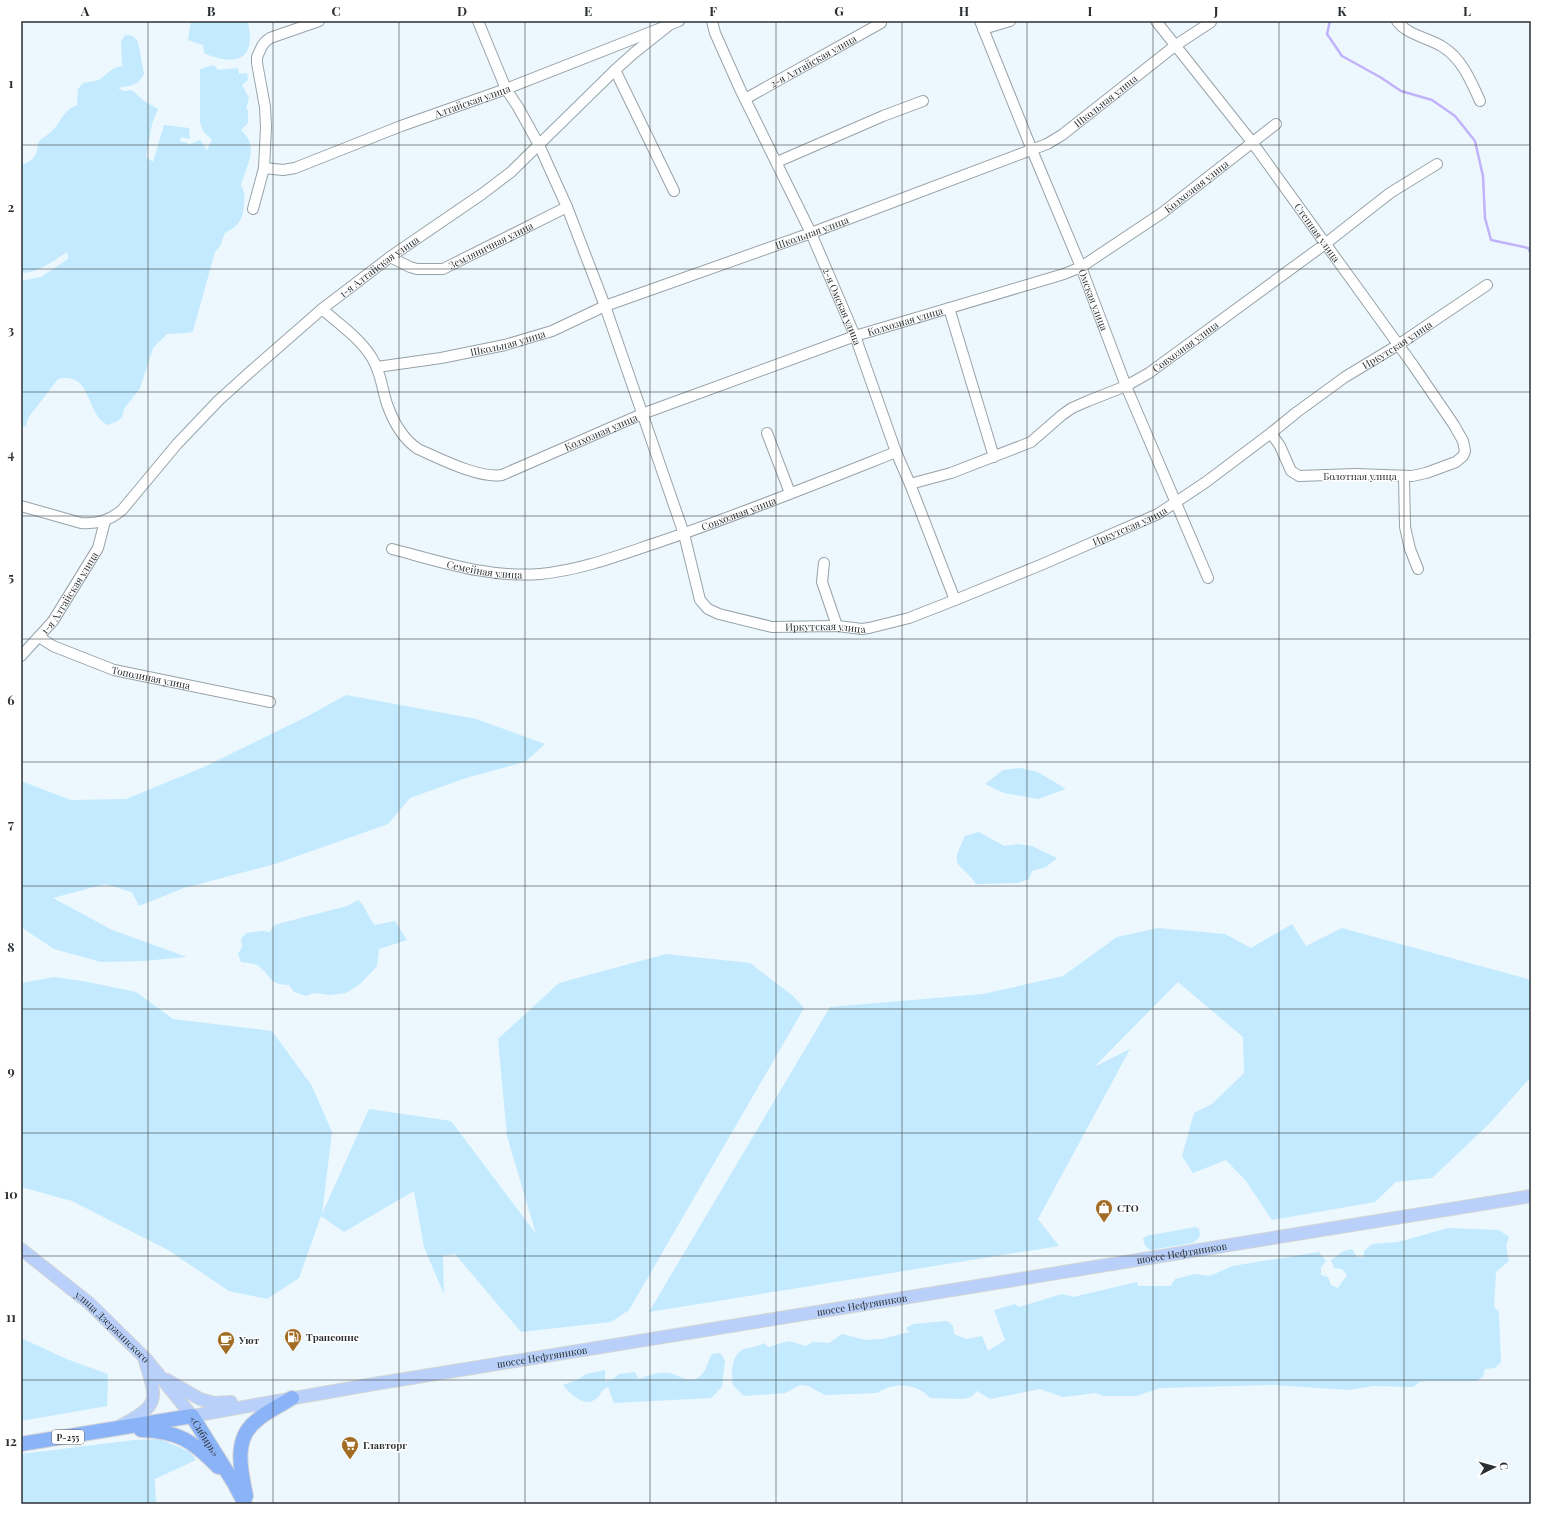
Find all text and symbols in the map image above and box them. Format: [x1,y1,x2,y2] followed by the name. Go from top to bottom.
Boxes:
[80,2,90,19] text: A
[207,2,216,19] text: B
[331,2,341,19] text: C
[457,2,467,19] text: D
[584,2,592,19] text: E
[709,2,717,19] text: F
[834,2,844,19] text: G
[959,2,969,19] text: H
[1088,2,1093,19] text: I
[1213,2,1219,19] text: J
[1337,2,1347,19] text: K
[1463,2,1471,19] text: L
[767,31,859,91] street label: 2-я Алтайская улица
[1071,71,1140,130] street label: Школьная улица
[9,74,14,91] text: 1
[432,81,512,121] street label: Алтайская улица
[1161,157,1231,216] street label: Колхозная улица
[8,198,15,215] text: 2
[1291,200,1343,265] street label: Степная улица
[773,212,850,252] street label: Школьная улица
[446,218,535,272] street label: Земляничная улица
[336,232,422,300] street label: 1-я Алтайская улица
[820,266,865,347] street label: 2-я Омская улица
[1075,267,1111,333] street label: Омская улица
[866,303,945,339] street label: Колхозная улица
[1359,317,1435,372] street label: Иркутская улица
[1149,318,1221,376] street label: Совхозная улица
[8,321,14,338] text: 3
[469,326,547,359] street label: Школьная улица
[562,410,639,454] street label: Колхозная улица
[8,445,15,462] text: 4
[1323,469,1397,483] street label: Болотная улица
[699,493,778,534] street label: Совхозная улица
[1090,503,1170,549] street label: Иркутская улица
[38,549,101,637] street label: 1-я Алтайская улица
[445,557,522,582] street label: Семейная улица
[8,568,14,585] text: 5
[785,619,866,636] street label: Иркутская улица
[110,663,192,693] street label: Тополиная улица
[7,691,15,708] text: 6
[8,815,14,832] text: 7
[7,938,15,955] text: 8
[7,1062,15,1079] text: 9
[4,1185,18,1202] text: 10
[1094,1198,1114,1223] shop icon: СТО
[1117,1201,1139,1215] place label: СТО
[1135,1238,1228,1267] street label: шоссе Нефтяников
[71,1287,153,1366] street label: улица Дзержинского
[816,1290,909,1319] street label: шоссе Нефтяников
[6,1308,16,1325] text: 11
[283,1327,303,1352] fuel station icon: Трансонис
[216,1330,236,1355] cafe icon: Уют
[306,1330,359,1344] place label: Трансонис
[238,1333,259,1347] place label: Уют
[496,1342,589,1371] street label: шоссе Нефтяников
[186,1413,223,1459] street label: «Сибирь»
[52,1430,84,1444] road number: Р-255
[5,1432,17,1449] text: 12
[340,1435,360,1460] supermarket icon: Главторг
[363,1438,407,1452] place label: Главторг
[1474,1447,1514,1487] north arrow
[1497,1461,1512,1471] text: С

